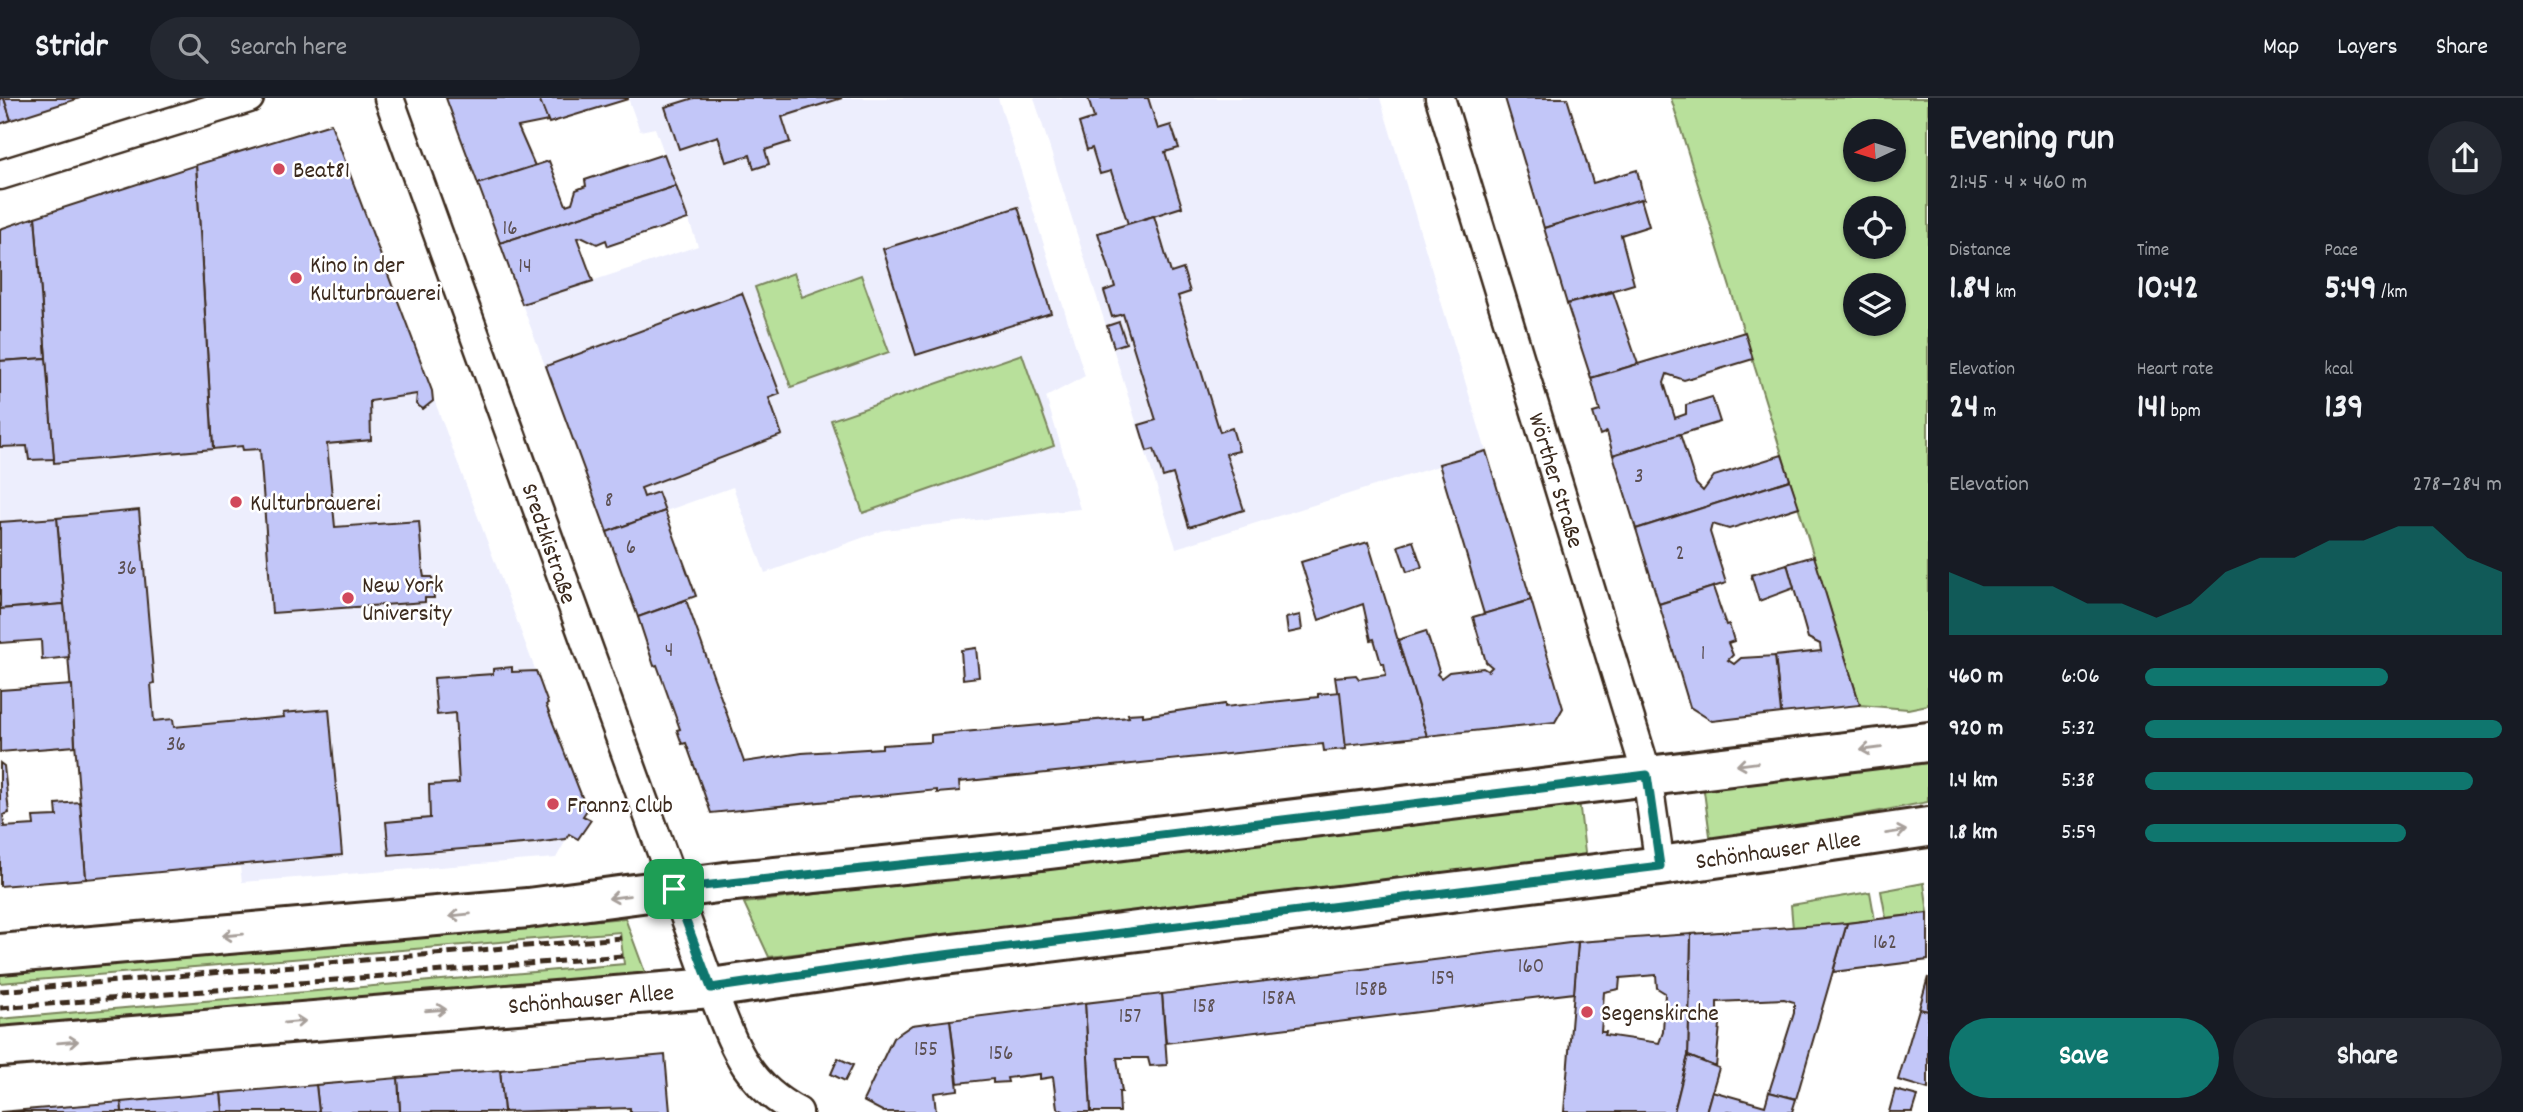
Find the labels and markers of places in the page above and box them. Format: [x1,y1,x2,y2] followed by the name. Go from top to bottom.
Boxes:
[293,155,350,189] place label: Beat81
[271,161,287,177] marker: Beat81
[310,250,441,312] place label: Kino in der Kulturbrauerei
[288,270,304,286] marker: Kino in der Kulturbrauerei
[250,488,381,522] place label: Kulturbrauerei
[228,494,244,510] marker: Kulturbrauerei
[362,570,453,632] place label: New York University
[340,590,356,606] marker: New York University
[567,790,673,824] place label: Frannz Club
[545,796,561,812] marker: Frannz Club
[644,859,704,919] pin
[1601,998,1719,1032] place label: Segenskirche
[1579,1004,1595,1020] marker: Segenskirche

